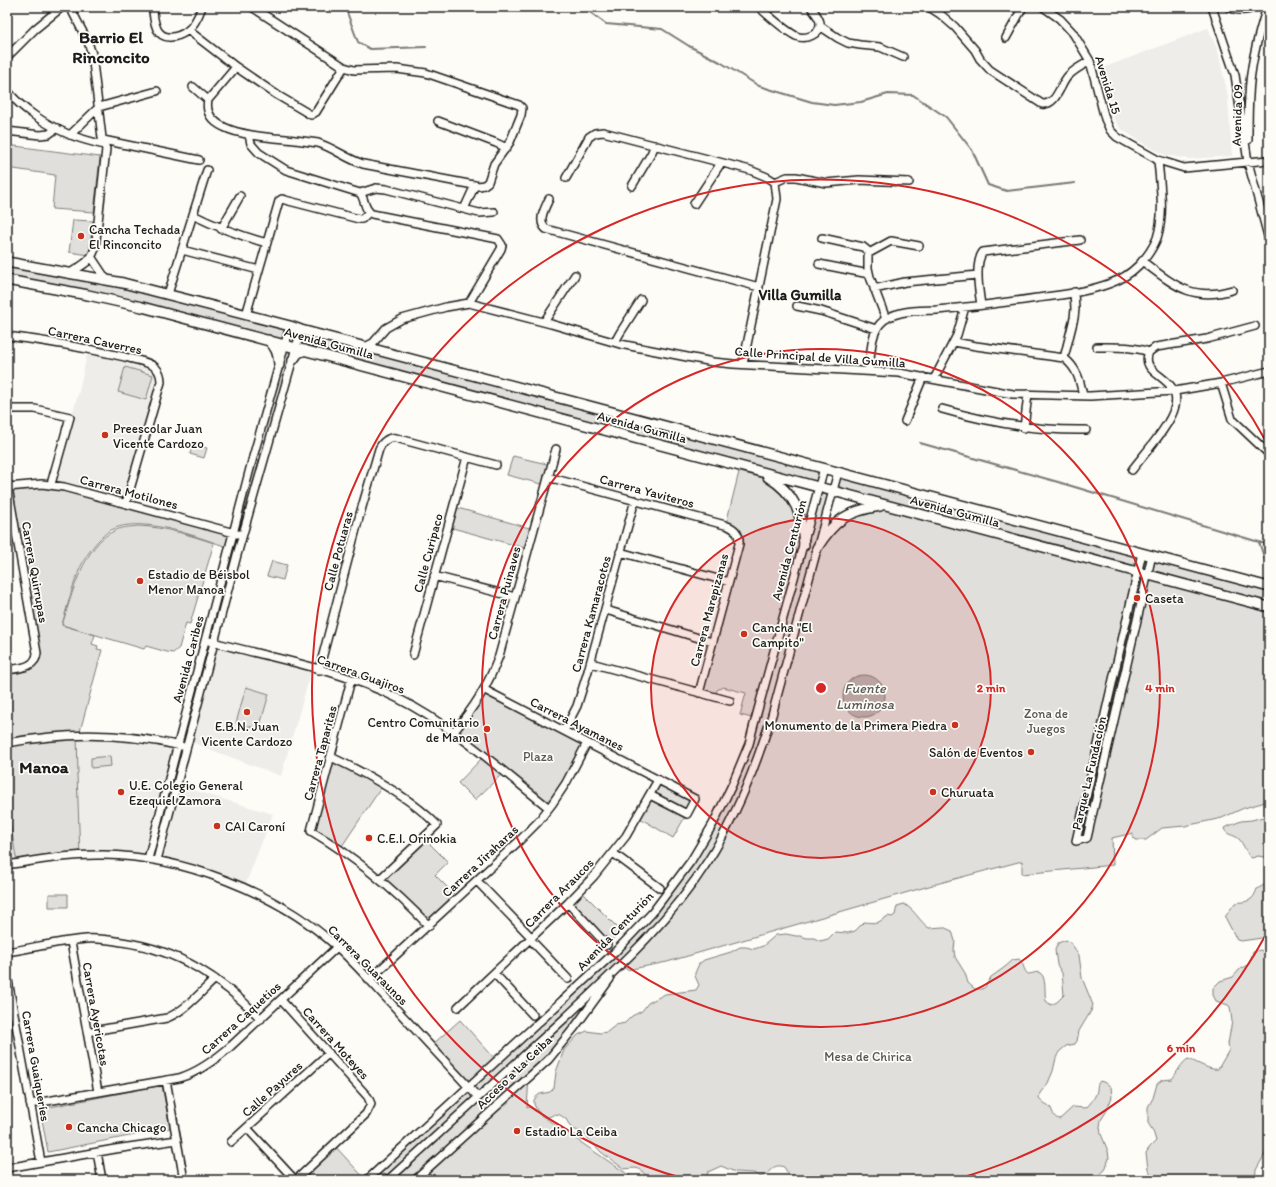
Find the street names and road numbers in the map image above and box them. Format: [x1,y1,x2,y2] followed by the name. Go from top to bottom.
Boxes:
[1092,54,1124,116] street label: Avenida 15
[1228,83,1246,146] street label: Avenida 09
[47,323,144,357] street label: Carrera Caverres
[283,324,376,362] street label: Avenida Gumilla
[734,344,907,371] street label: Calle Principal de Villa Gumilla
[596,408,689,446] street label: Avenida Gumilla
[598,471,696,511] street label: Carrera Yaviteros
[78,472,180,512] street label: Carrera Motilones
[909,492,1002,530] street label: Avenida Gumilla
[768,497,810,602] street label: Avenida Centurión
[320,509,356,592] street label: Calle Potuaras
[410,511,446,594] street label: Calle Curipaco
[19,520,51,624] street label: Carrera Quirrupas
[484,544,524,641] street label: Carrera Puinaves
[687,552,731,668] street label: Carrera Marepizanas
[568,554,614,674] street label: Carrera Kamaracotos
[169,614,207,704] street label: Avenida Caribes
[315,651,407,697] street label: Carrera Guajiros
[528,694,627,754] street label: Carrera Ayamanes
[300,704,340,802] street label: Carrera Taparitas
[1069,714,1110,831] street label: Parque La Fundación
[439,822,521,900] street label: Carrera Jiraharas
[521,855,597,931] street label: Carrera Araucos
[574,888,657,974] street label: Avenida Centurión
[325,922,411,1008] street label: Carrera Guaraunos
[79,961,113,1067] street label: Carrera Ayericotas
[198,978,284,1058] street label: Carrera Caquetios
[300,1004,373,1082] street label: Carrera Moteyes
[19,1009,53,1123] street label: Carrera Guaiqueríes
[473,1032,555,1112] street label: Acceso a La Ceiba
[239,1058,305,1120] street label: Calle Payures

